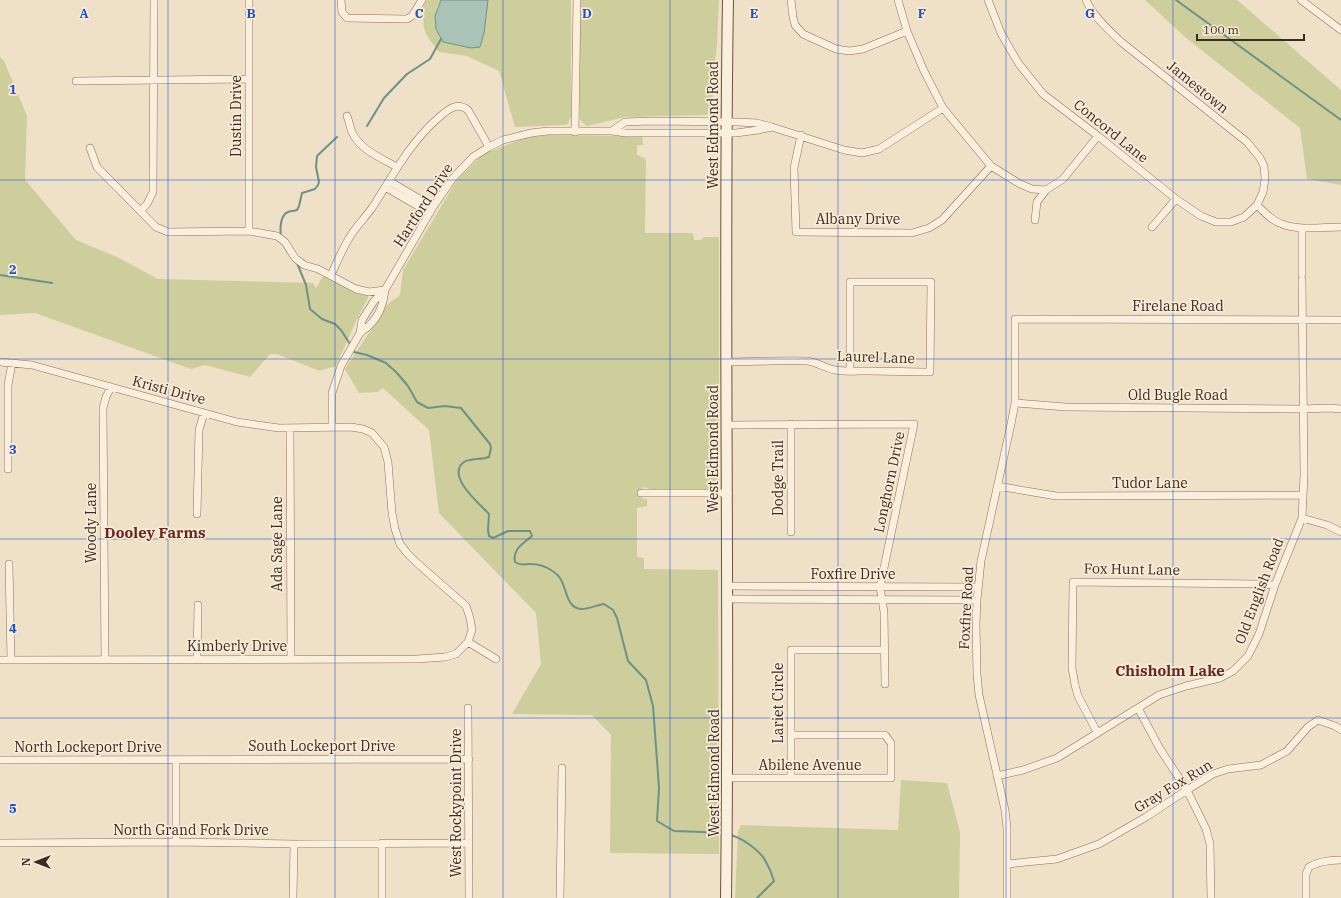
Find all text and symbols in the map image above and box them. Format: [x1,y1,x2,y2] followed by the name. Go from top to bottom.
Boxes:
[79,5,89,22] text: A
[246,5,256,22] text: B
[415,5,424,22] text: C
[582,5,592,22] text: D
[750,5,758,22] text: E
[918,5,926,22] text: F
[1085,5,1095,22] text: G
[1197,16,1304,42] scale bar
[1203,22,1239,37] text: 100 m
[1164,57,1233,117] street label: Jamestown
[704,60,722,189] street label: West Edmond Road
[227,75,245,157] street label: Dustin Drive
[9,81,17,98] text: 1
[1070,95,1152,167] street label: Concord Lane
[389,160,457,250] street label: Hartford Drive
[816,210,900,228] street label: Albany Drive
[9,261,17,278] text: 2
[1132,297,1224,315] street label: Firelane Road
[837,347,915,367] street label: Laurel Lane
[130,372,208,408] street label: Kristi Drive
[704,384,722,513] street label: West Edmond Road
[1128,386,1228,404] street label: Old Bugle Road
[869,430,909,534] street label: Longhorn Drive
[769,440,787,516] street label: Dodge Trail
[9,441,17,458] text: 3
[1112,474,1188,492] street label: Tudor Lane
[82,483,100,563] street label: Woody Lane
[268,496,286,592] street label: Ada Sage Lane
[104,523,206,542] district label: Dooley Farms
[1230,535,1288,647] street label: Old English Road
[1084,559,1180,579] street label: Fox Hunt Lane
[811,565,895,583] street label: Foxfire Drive
[955,566,977,650] street label: Foxfire Road
[9,620,17,637] text: 4
[187,637,287,655] street label: Kimberly Drive
[1115,661,1225,680] district label: Chisholm Lake
[769,663,787,743] street label: Lariet Circle
[705,708,723,837] street label: West Edmond Road
[447,729,465,877] street label: West Rockypoint Drive
[248,737,396,755] street label: South Lockeport Drive
[14,738,162,756] street label: North Lockeport Drive
[1130,755,1216,816] street label: Gray Fox Run
[759,756,862,774] street label: Abilene Avenue
[9,800,17,817] text: 5
[113,821,269,839] street label: North Grand Fork Drive
[16,842,56,882] north arrow
[19,857,33,866] text: N

